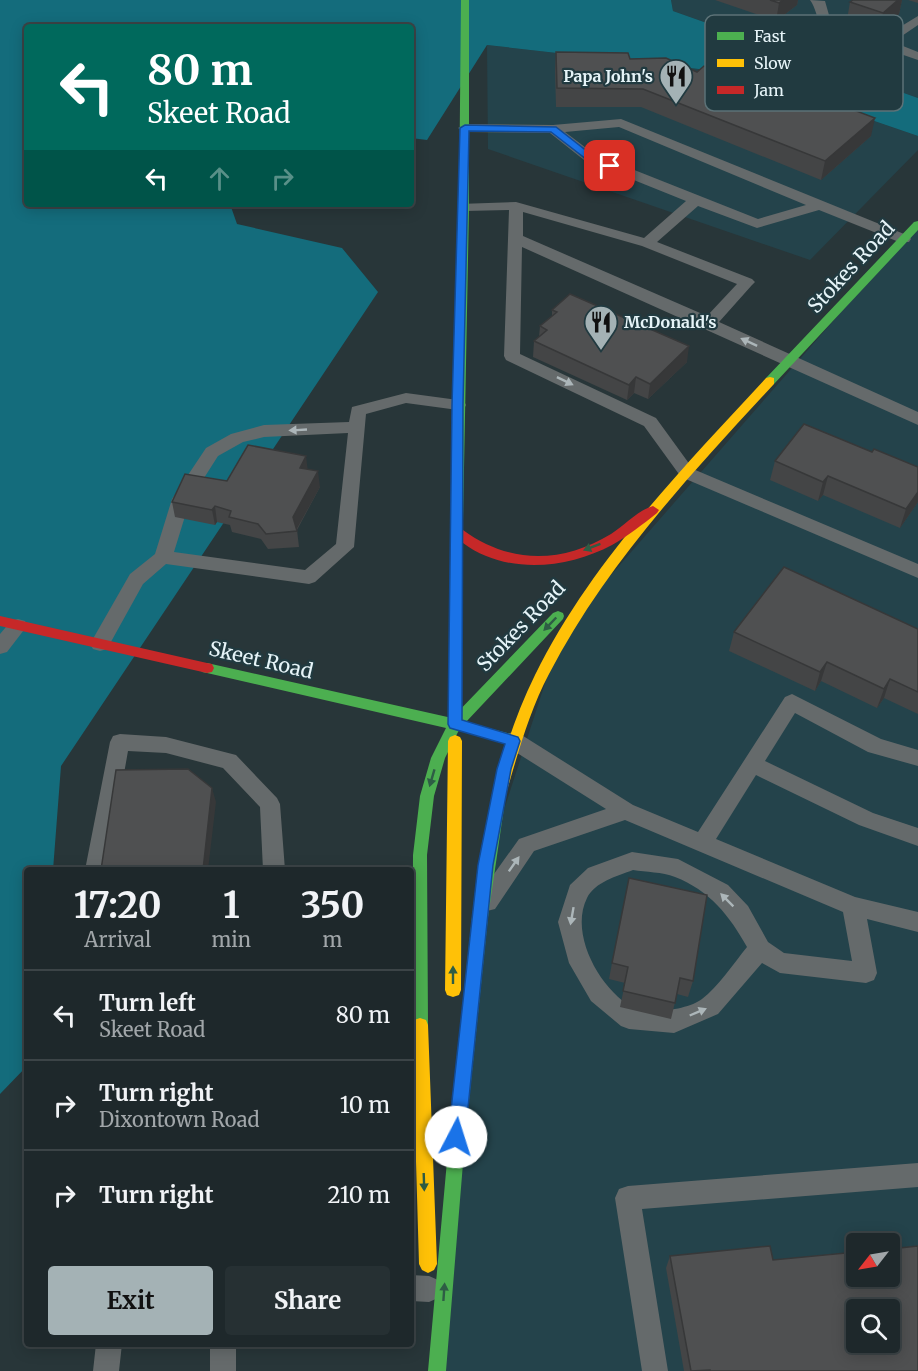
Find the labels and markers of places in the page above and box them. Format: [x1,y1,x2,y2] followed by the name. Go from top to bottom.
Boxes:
[658,58,694,105] restaurant icon: Papa John's
[563,66,653,86] place label: Papa John's
[584,140,635,191] pin
[583,304,619,351] restaurant icon: McDonald's
[624,312,717,332] place label: McDonald's

